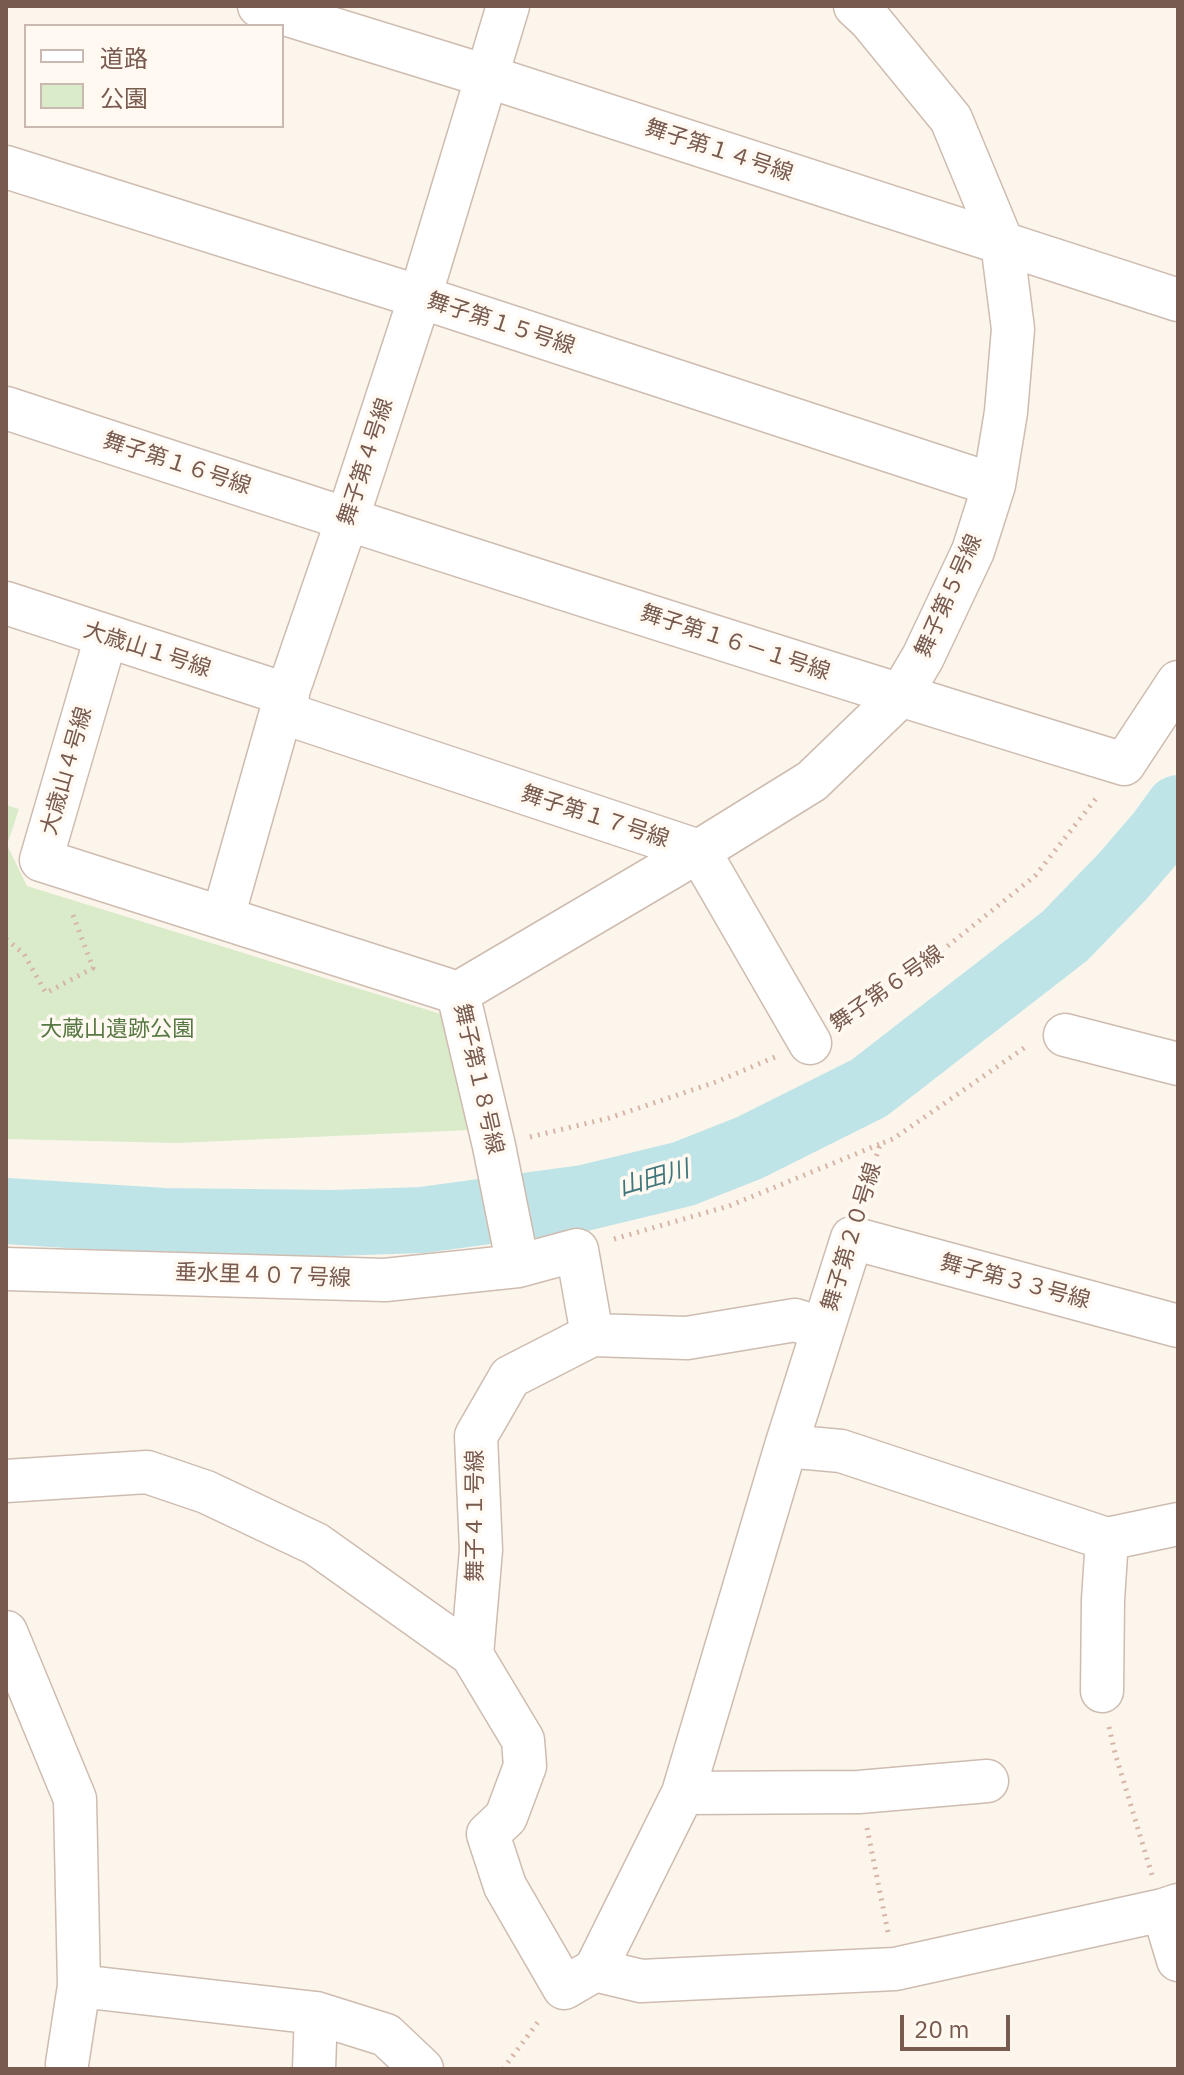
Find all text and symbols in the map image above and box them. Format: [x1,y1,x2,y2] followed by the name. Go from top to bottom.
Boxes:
[24,24,284,128] legend
[100,42,148,74] text: 道路
[100,82,148,114] text: 公園
[642,115,796,187] street label: 舞子第１４号線
[424,288,578,360] street label: 舞子第１５号線
[333,395,399,529] street label: 舞子第４号線
[100,428,254,500] street label: 舞子第１６号線
[910,530,988,662] street label: 舞子第５号線
[637,600,833,686] street label: 舞子第１６－１号線
[80,617,214,683] street label: 大歳山１号線
[36,704,98,838] street label: 大歳山４号線
[518,781,672,853] street label: 舞子第１７号線
[825,940,949,1038] street label: 舞子第６号線
[448,1001,508,1157] street label: 舞子第１８号線
[40,1017,194,1043] park label: 大蔵山遺跡公園
[615,1155,693,1203] water label: 山田川
[817,1160,887,1314] street label: 舞子第２０号線
[937,1249,1093,1315] street label: 舞子第３３号線
[175,1260,351,1292] street label: 垂水里４０７号線
[463,1450,489,1582] street label: 舞子４１号線
[904,1999,1014,2049] scale bar
[914,2013,969,2045] text: 20 m

